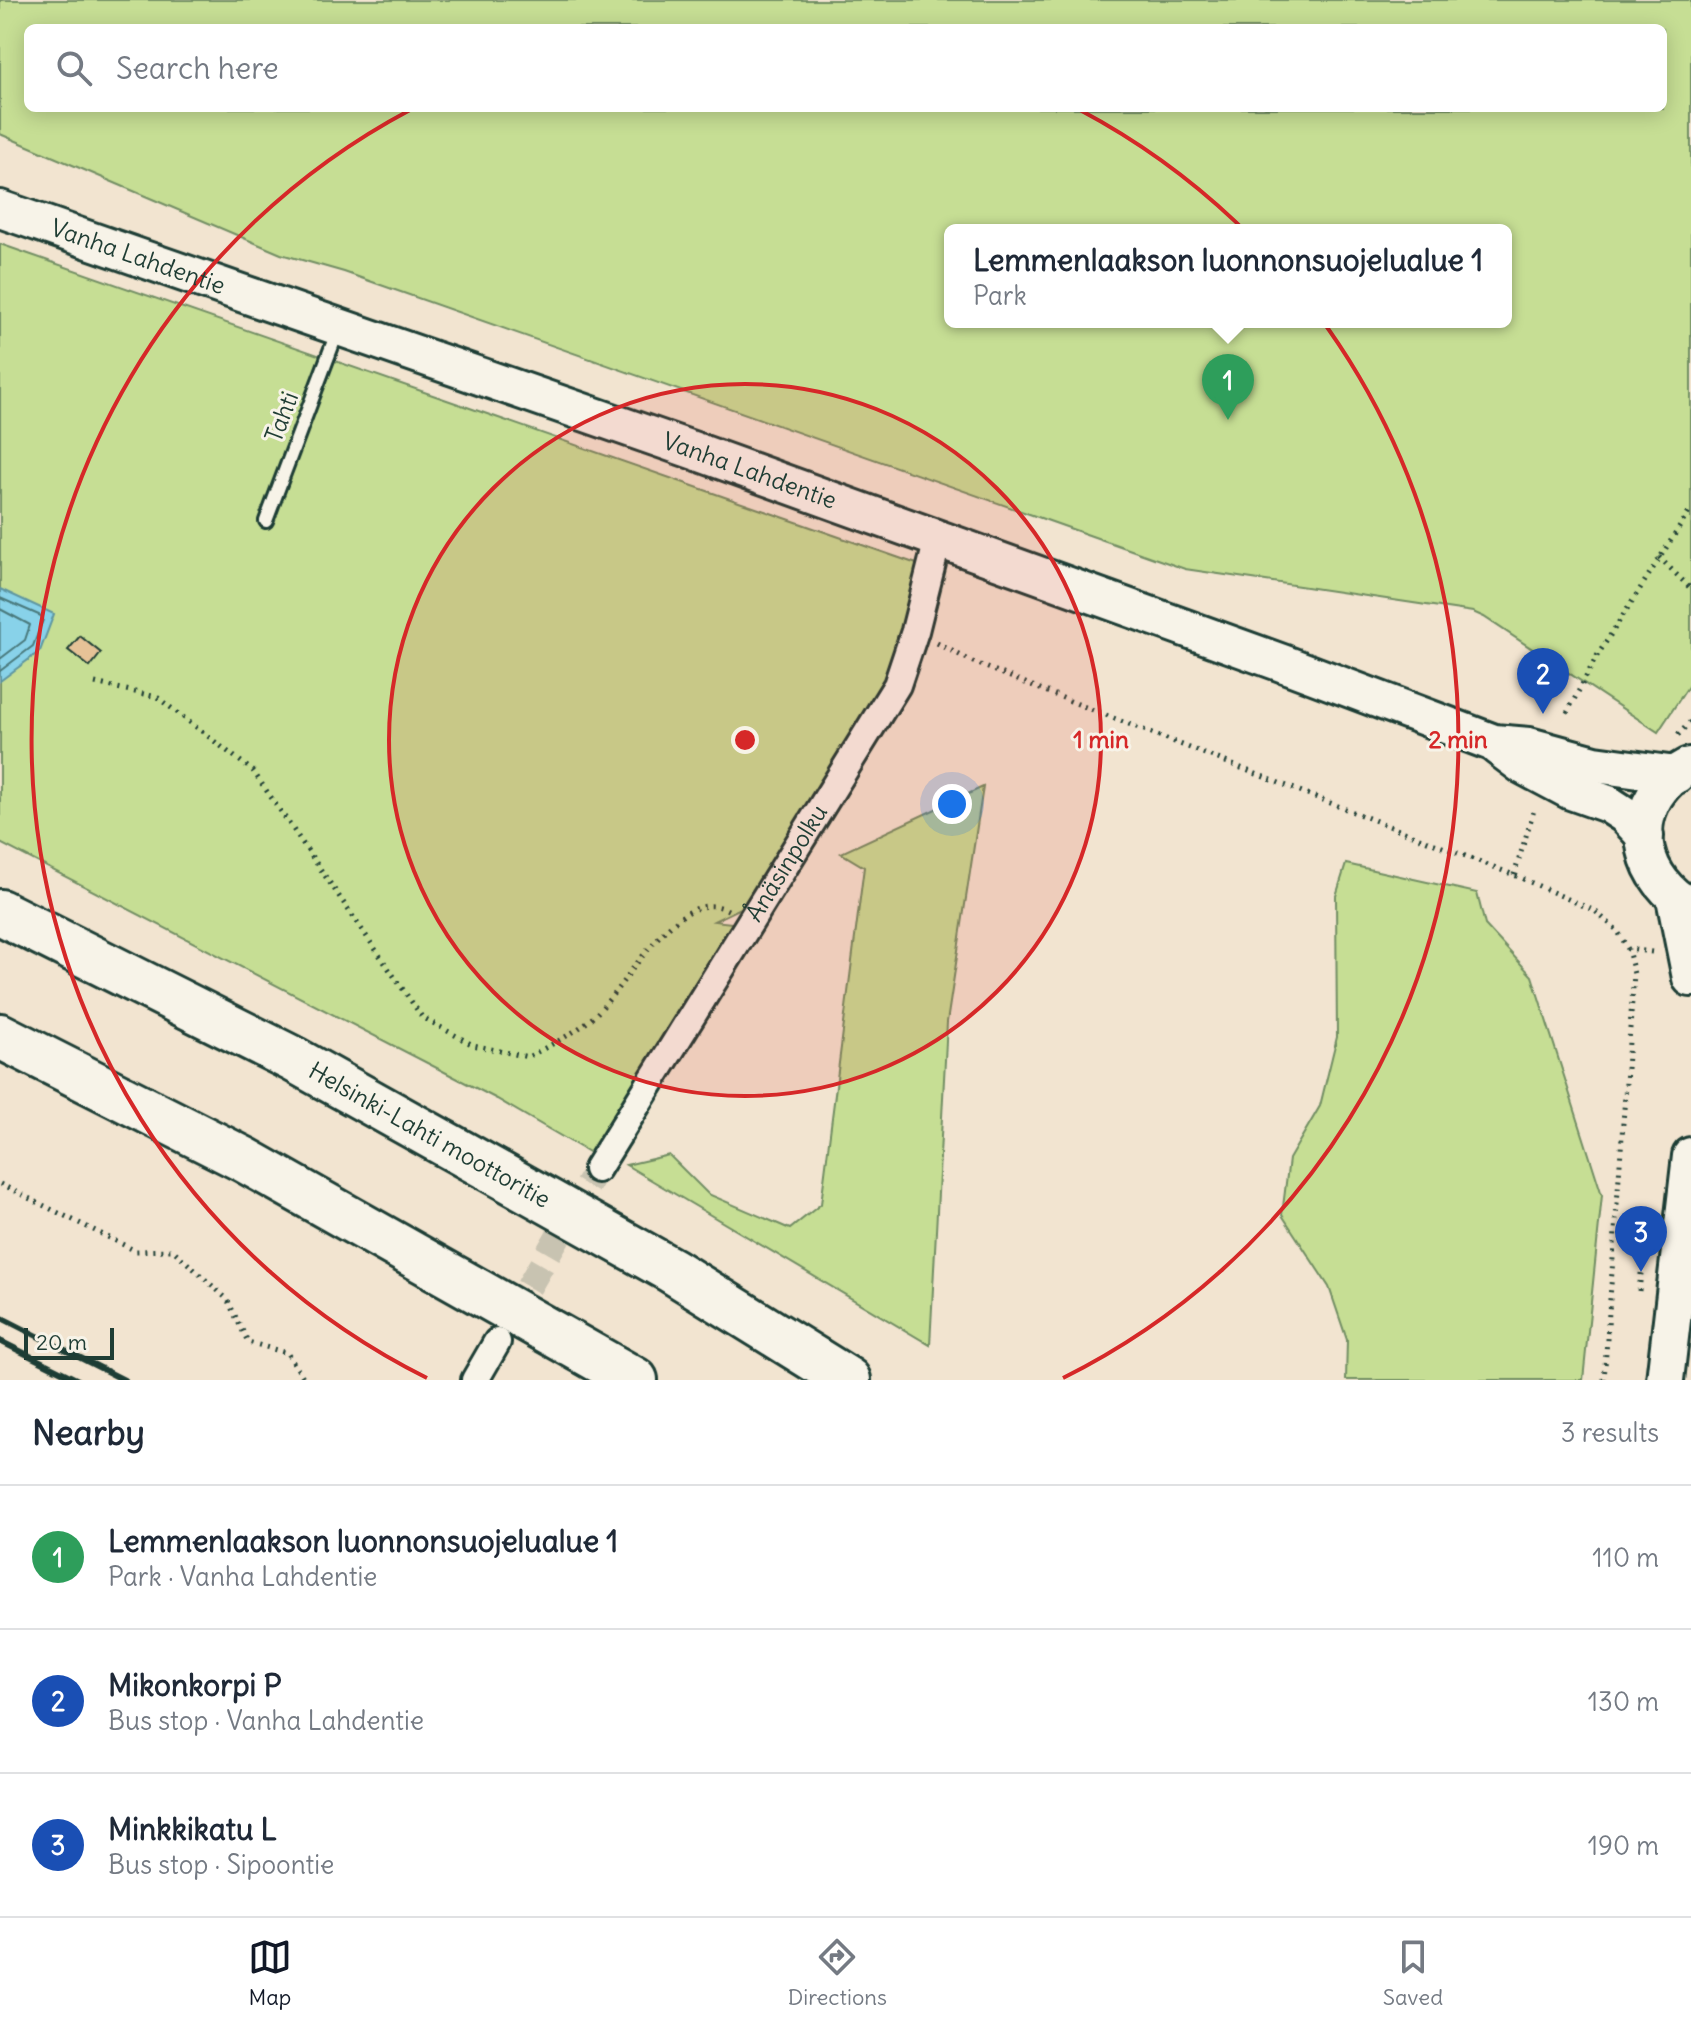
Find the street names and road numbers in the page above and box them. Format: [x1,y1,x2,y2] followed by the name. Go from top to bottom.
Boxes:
[47,212,229,300] street label: Vanha Lahdentie
[258,387,304,446] street label: Tahti
[659,425,841,515] street label: Vanha Lahdentie
[738,798,833,927] street label: Ånäsinpolku
[304,1055,556,1214] street label: Helsinki-Lahti moottoritie

